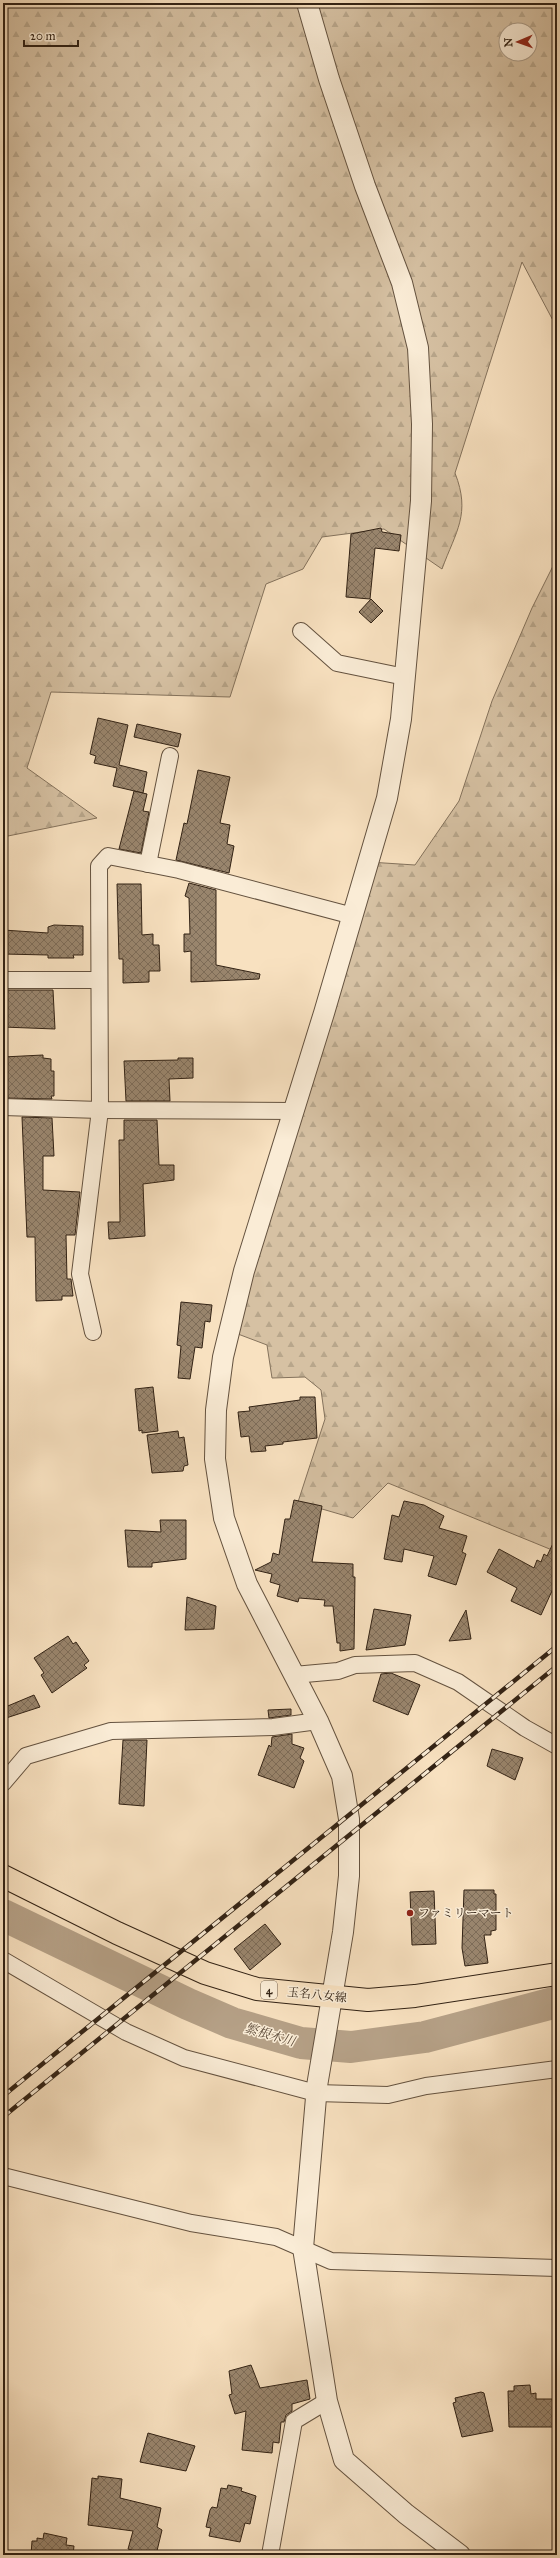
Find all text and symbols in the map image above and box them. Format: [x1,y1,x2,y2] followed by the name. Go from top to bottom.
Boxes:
[24,22,78,48] scale bar
[498,22,538,62] north arrow
[30,29,56,43] text: 20 m
[502,37,515,47] text: N
[418,1906,514,1920] place label: ファミリーマート
[405,1908,415,1918] marker: ファミリーマート
[261,1981,277,1999] road number: 4
[286,1985,348,2005] street label: 玉名八女線
[243,2020,299,2050] water label: 繁根木川

